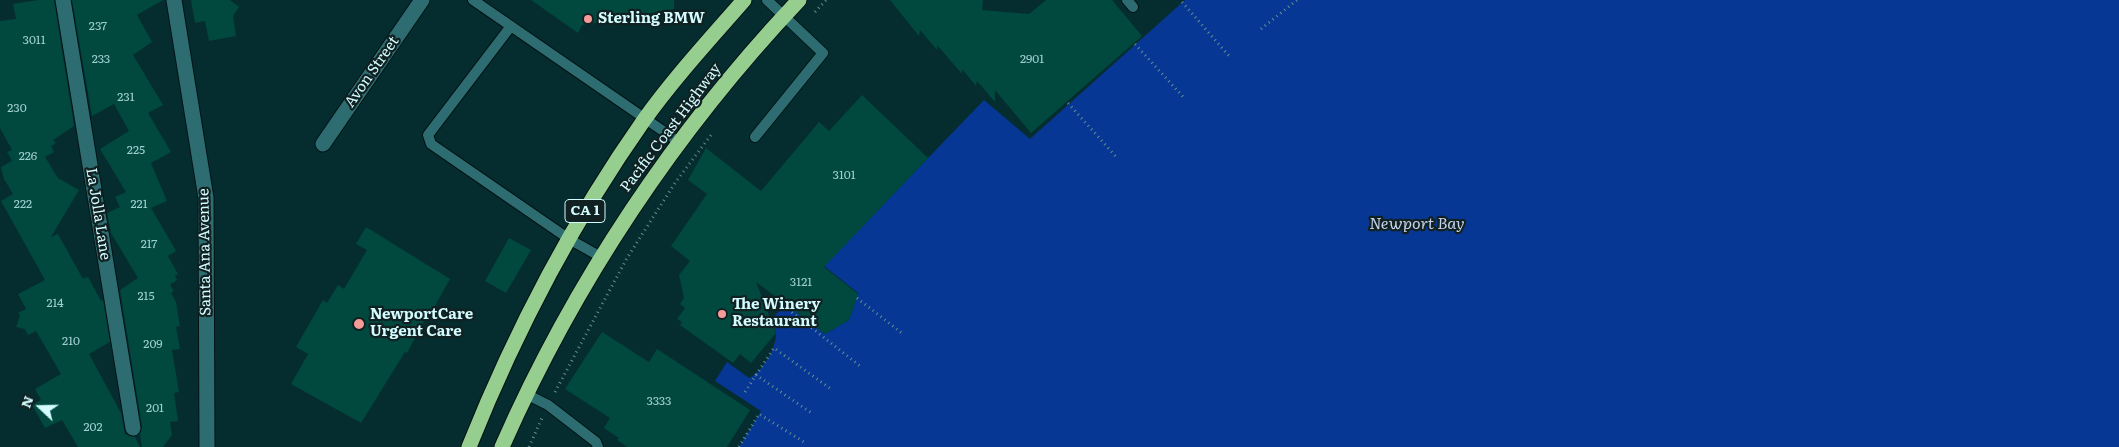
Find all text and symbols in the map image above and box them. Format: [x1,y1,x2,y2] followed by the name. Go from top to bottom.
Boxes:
[598,10,705,28] place label: Sterling BMW
[582,13,594,25] marker: Sterling BMW
[89,19,107,33] house number: 237
[22,33,46,47] house number: 3011
[341,33,403,111] street label: Avon Street
[92,52,110,66] house number: 233
[1020,52,1044,66] house number: 2901
[617,60,725,196] street label: Pacific Coast Highway
[117,90,135,104] house number: 231
[7,101,27,115] house number: 230
[127,143,145,157] house number: 225
[19,149,37,163] house number: 226
[82,167,114,261] street label: La Jolla Lane
[832,168,856,182] house number: 3101
[195,188,215,316] street label: Santa Ana Avenue
[14,197,32,211] house number: 222
[130,197,148,211] house number: 221
[565,200,605,222] road number: CA 1
[1369,214,1465,234] water label: Newport Bay
[141,237,157,251] house number: 217
[790,275,812,289] house number: 3121
[137,289,155,303] house number: 215
[46,296,64,310] house number: 214
[732,296,821,331] place label: The Winery Restaurant
[370,306,473,341] place label: NewportCare Urgent Care
[716,308,728,320] marker: The Winery Restaurant
[352,317,366,331] marker: NewportCare Urgent Care
[62,334,80,348] house number: 210
[143,337,163,351] house number: 209
[15,382,65,432] north arrow
[15,393,37,411] text: N
[647,394,671,408] house number: 3333
[146,401,164,415] house number: 201
[84,420,102,434] house number: 202

